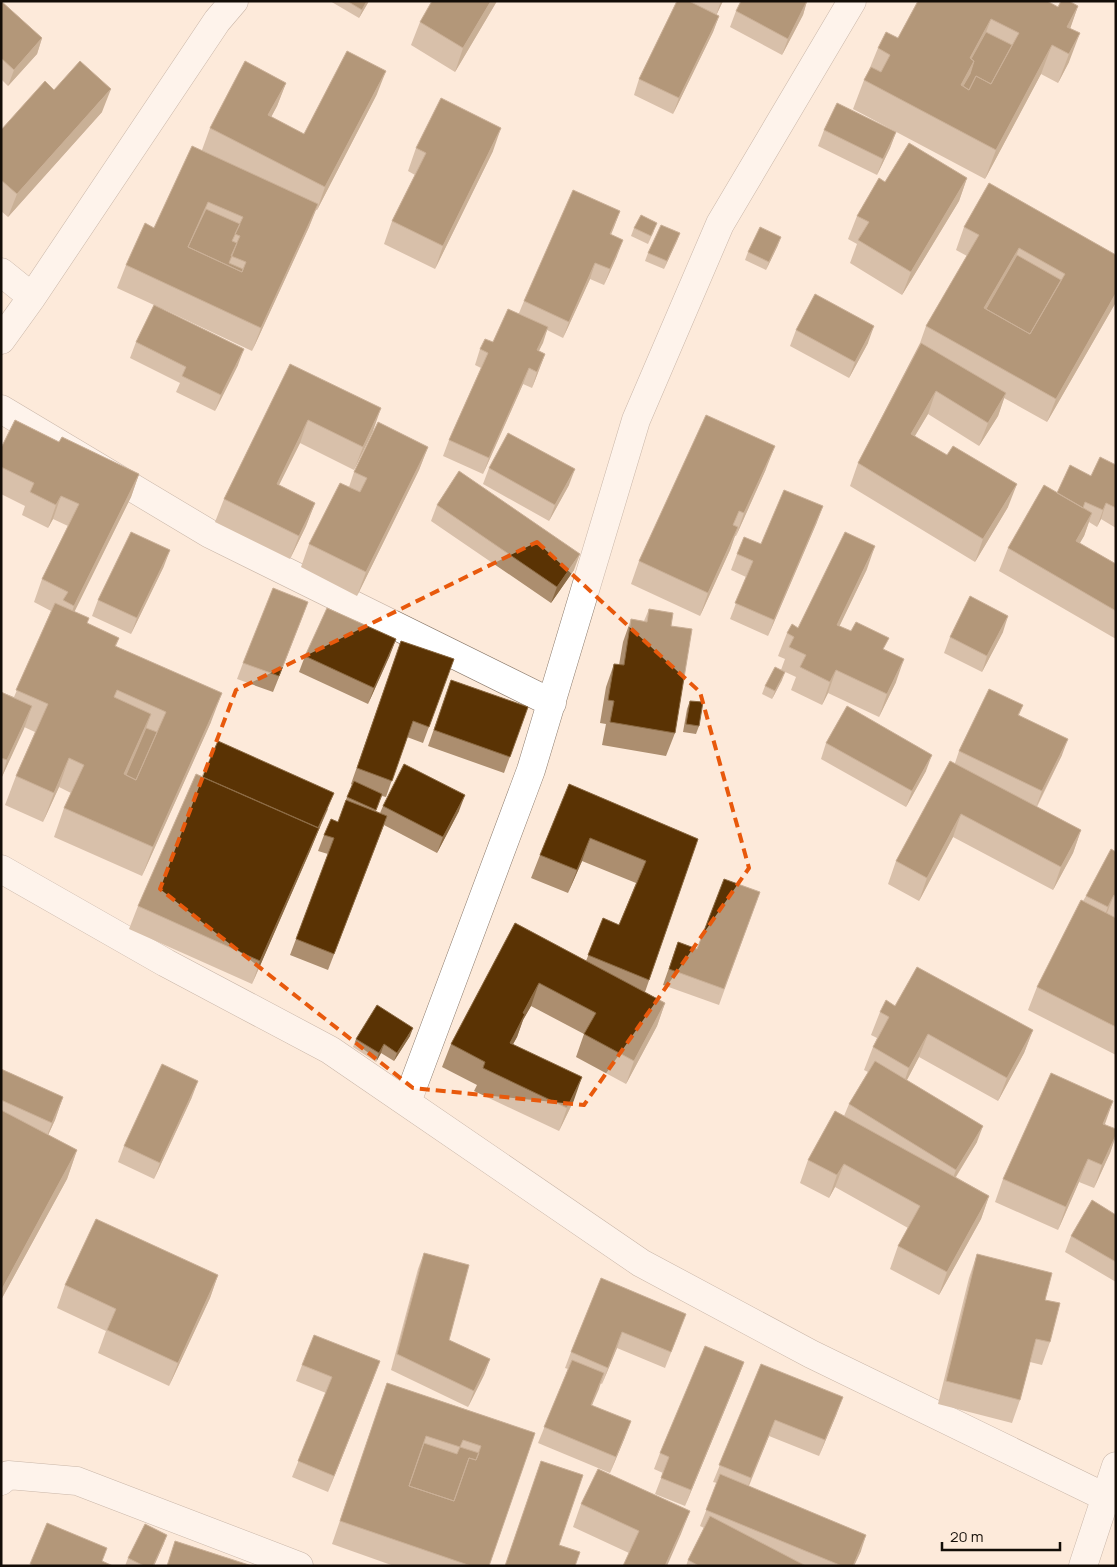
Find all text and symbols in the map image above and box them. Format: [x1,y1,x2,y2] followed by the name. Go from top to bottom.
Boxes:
[942,1520,1060,1552] scale bar
[950,1526,983,1547] text: 20 m

